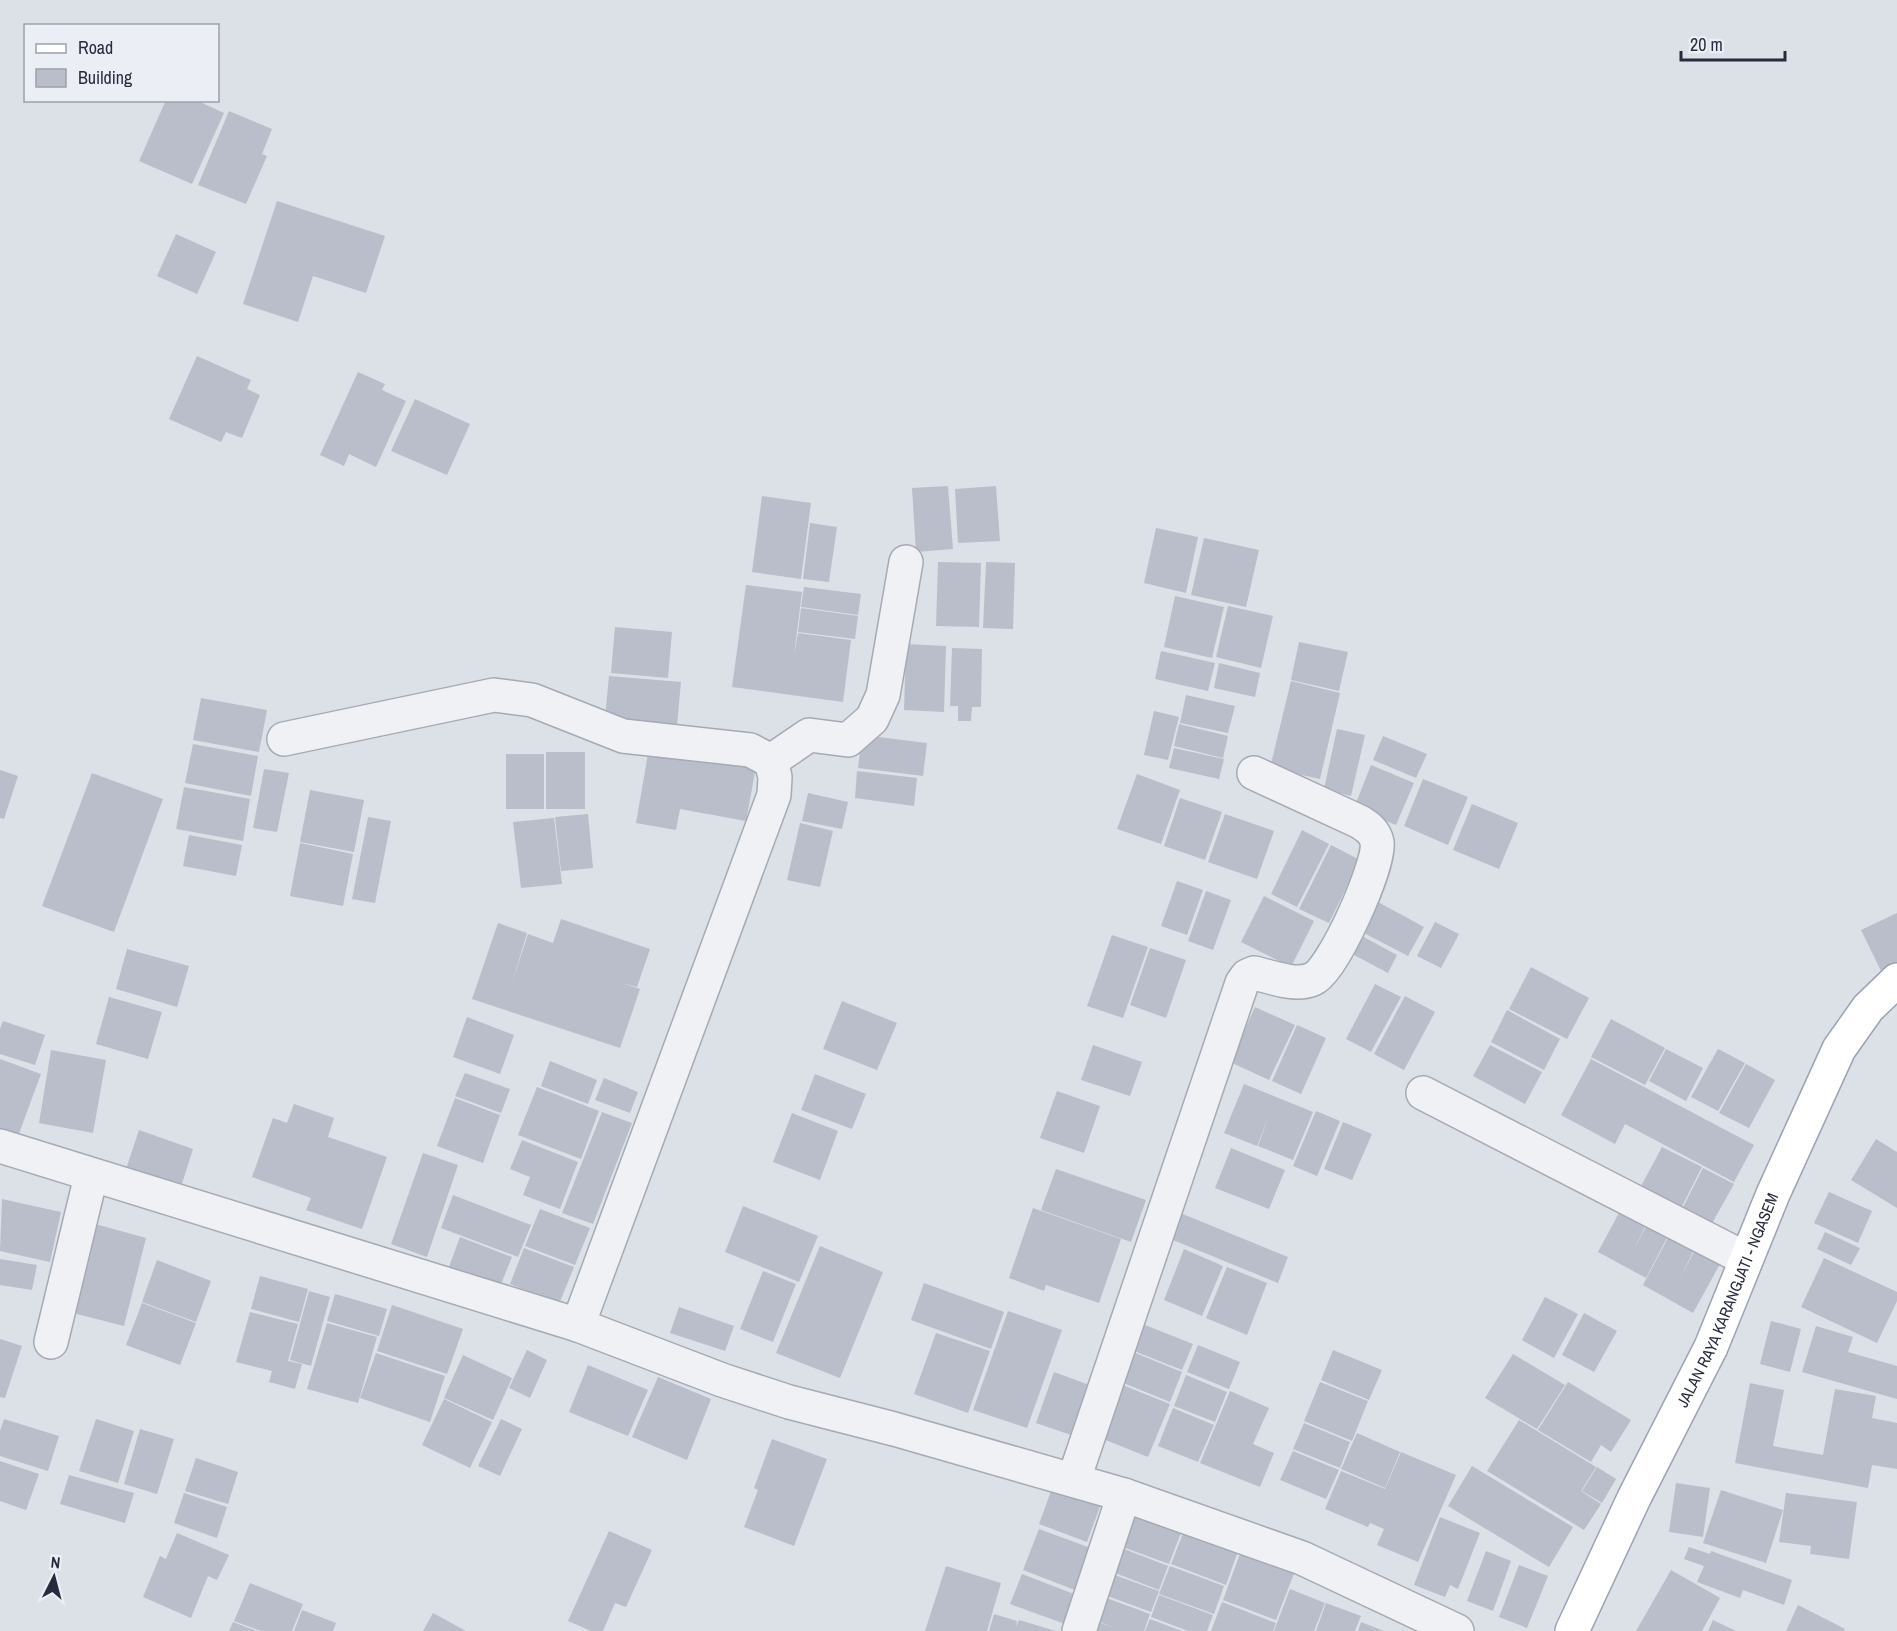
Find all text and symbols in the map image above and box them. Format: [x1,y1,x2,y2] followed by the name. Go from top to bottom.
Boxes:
[24,24,219,102] legend
[1681,24,1784,62] scale bar
[1690,32,1723,57] text: 20 m
[78,35,113,60] text: Road
[78,65,133,90] text: Building
[1671,1189,1783,1411] street label: JALAN RAYA KARANGJATI - NGASEM
[24,1547,84,1607] north arrow
[50,1551,61,1574] text: N

